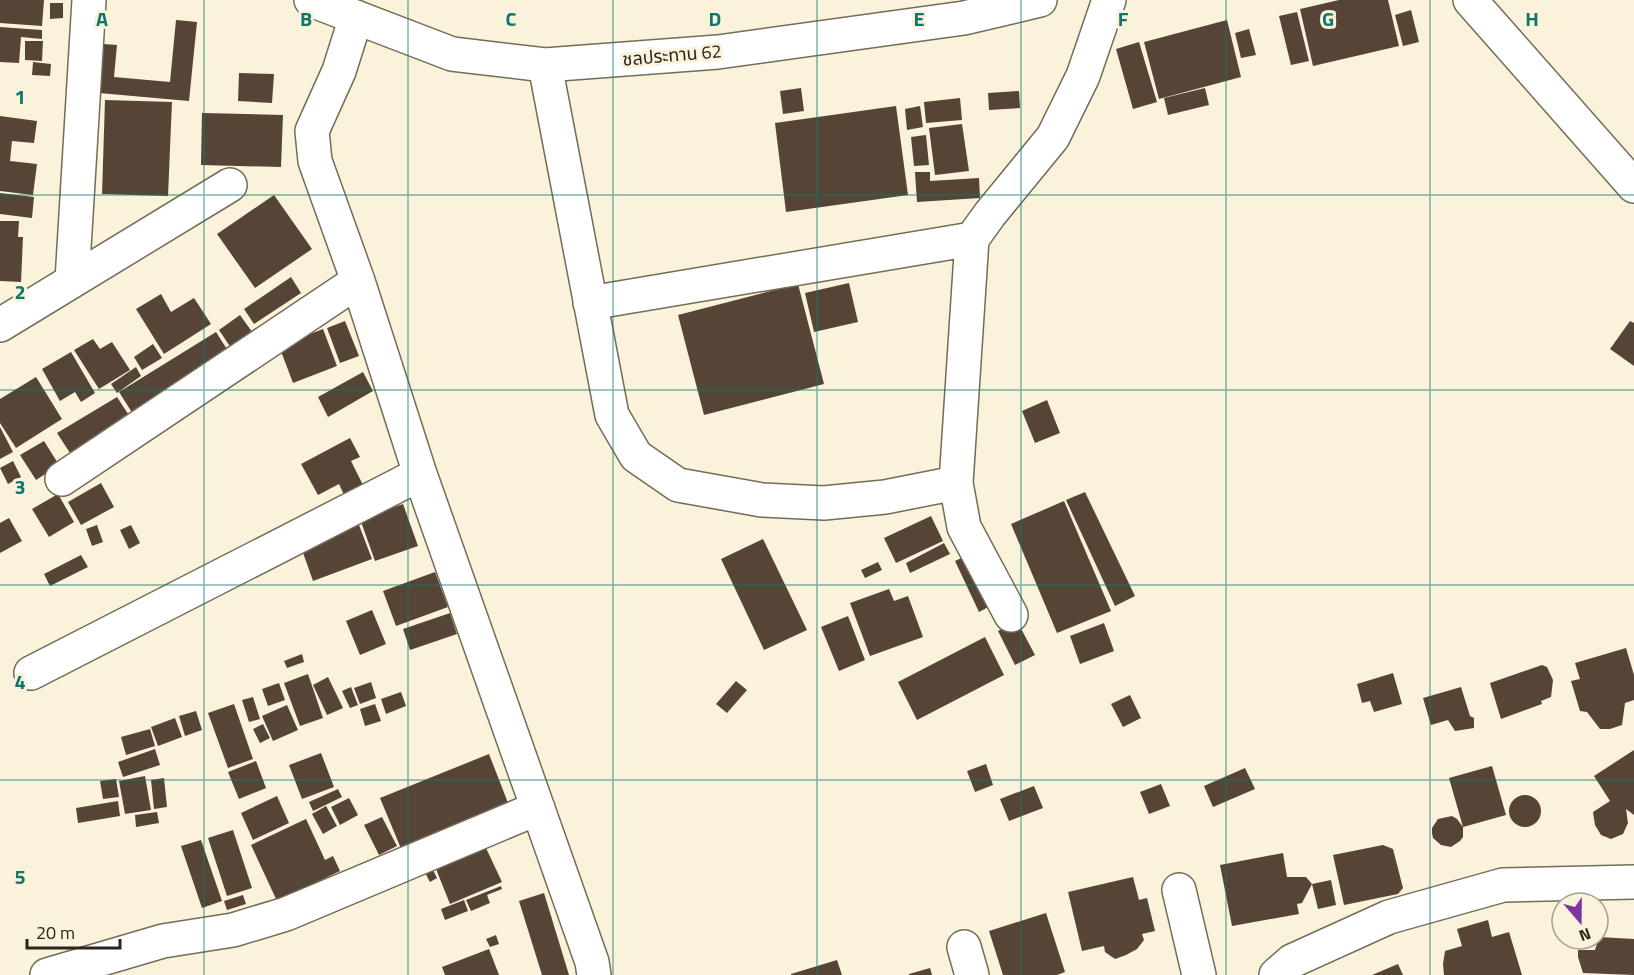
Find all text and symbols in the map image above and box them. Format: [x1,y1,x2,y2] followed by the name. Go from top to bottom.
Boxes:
[96,3,108,34] text: A
[300,3,312,34] text: B
[506,3,517,34] text: C
[709,3,721,34] text: D
[913,3,925,34] text: E
[1118,3,1129,34] text: F
[1322,3,1334,34] text: G
[1525,3,1539,34] text: H
[621,37,723,73] street label: ชลประทาน 62
[14,81,26,112] text: 1
[14,276,26,307] text: 2
[14,471,26,502] text: 3
[14,666,26,697] text: 4
[14,861,26,892] text: 5
[1550,891,1610,951] north arrow
[27,912,120,950] scale bar
[36,919,75,946] text: 20 m
[1576,922,1594,948] text: N

